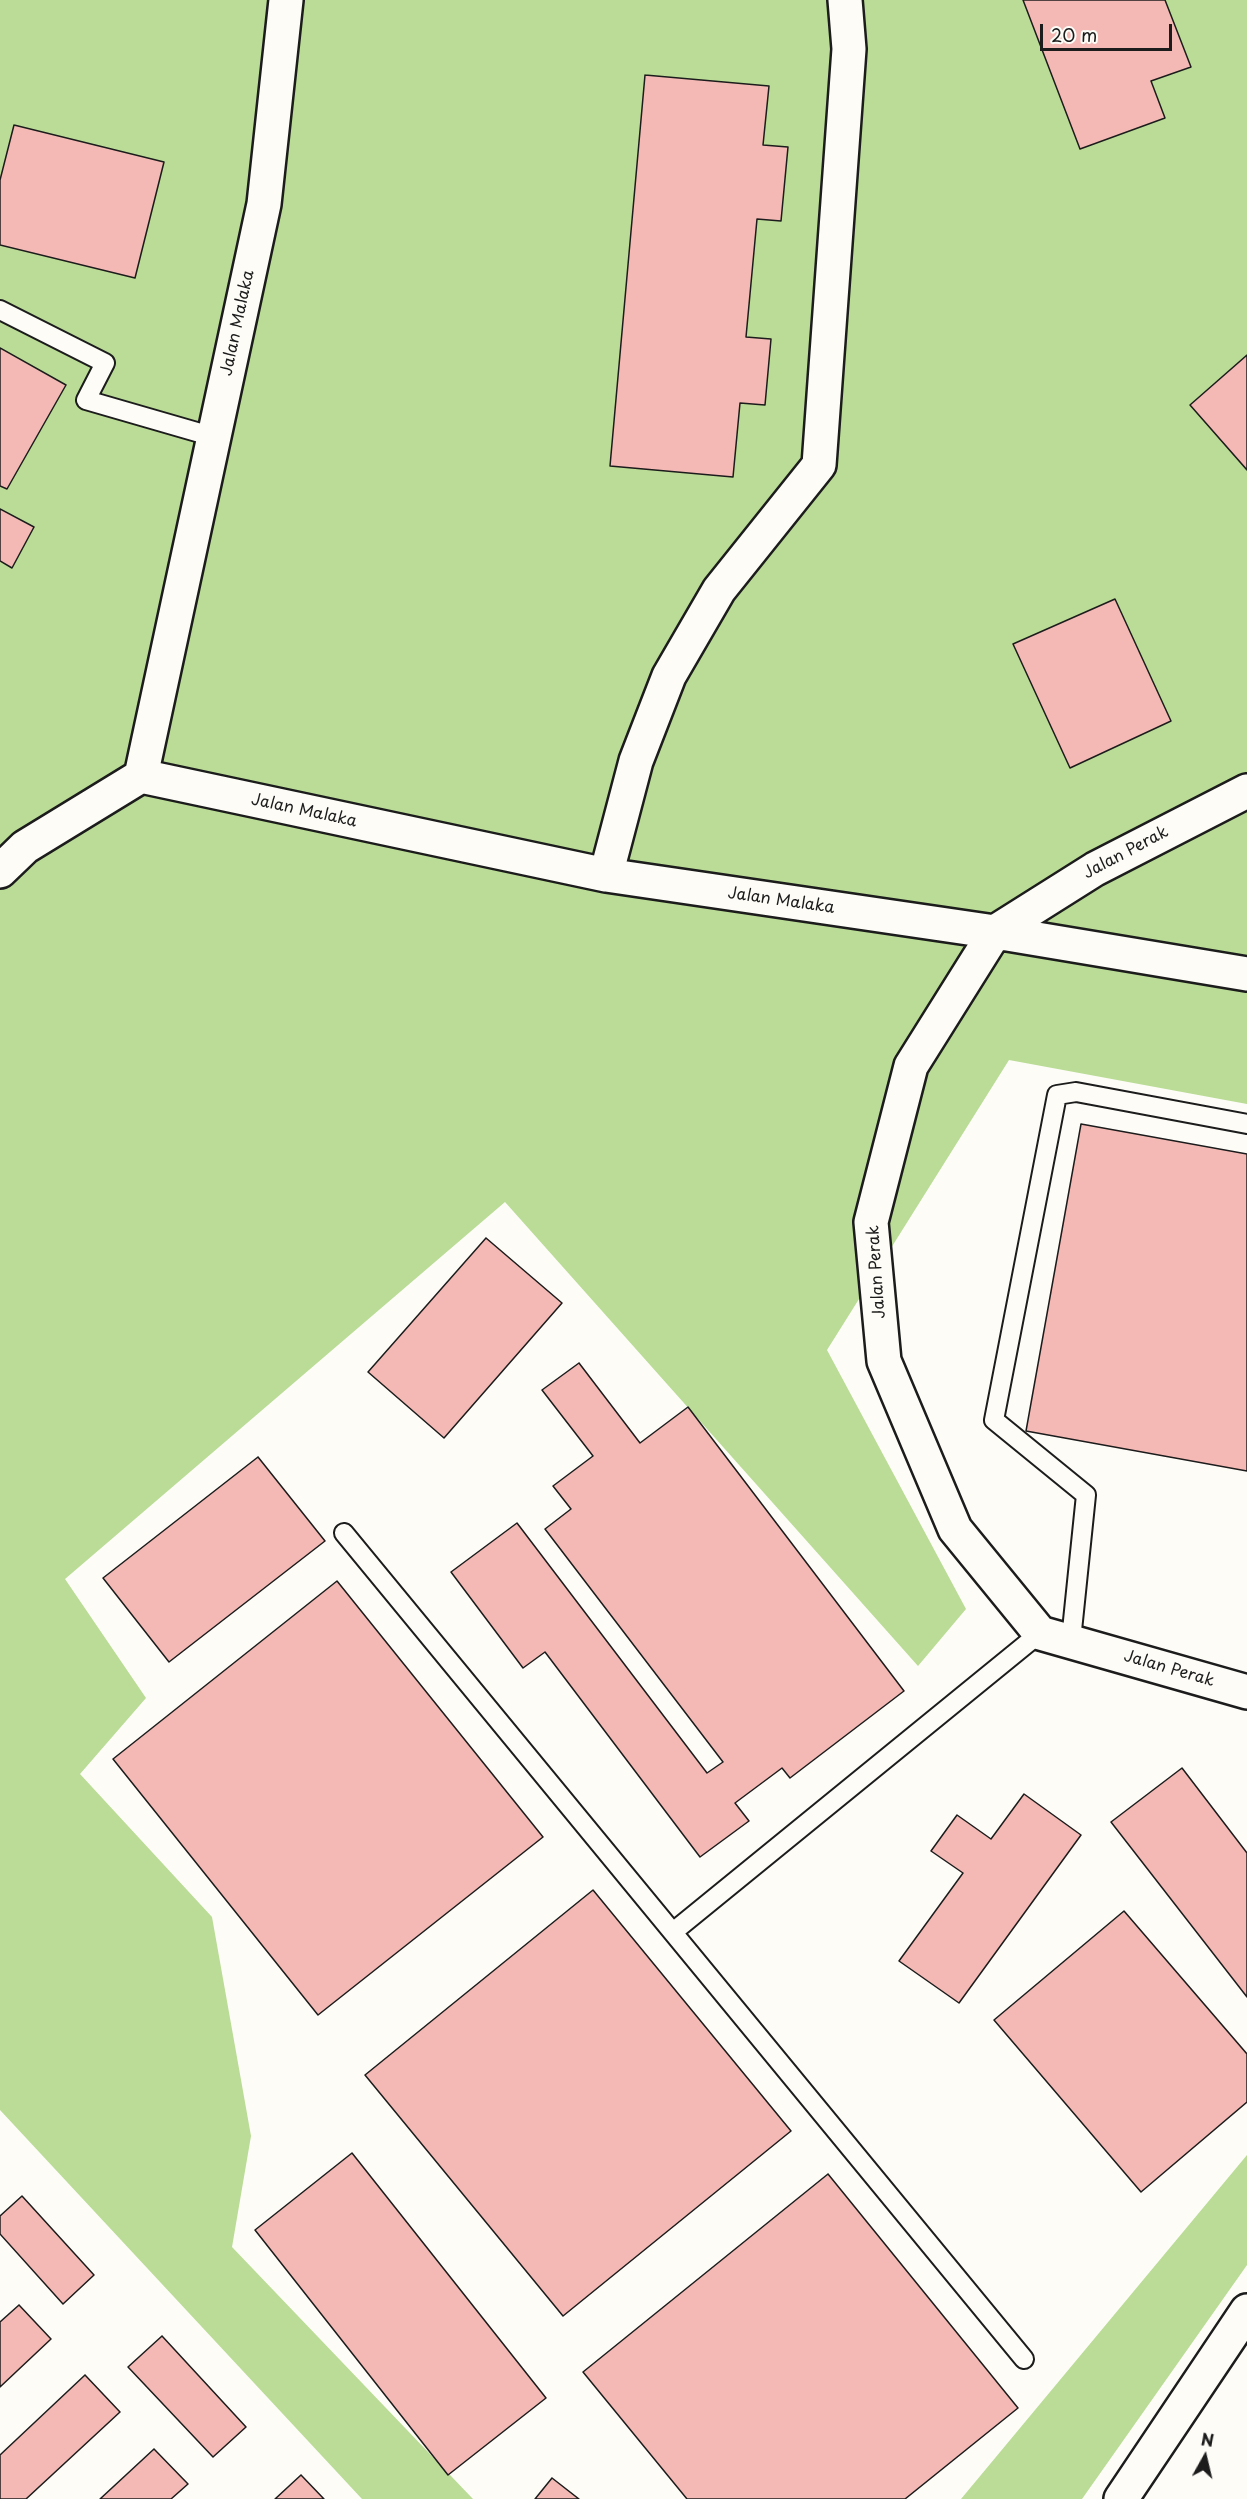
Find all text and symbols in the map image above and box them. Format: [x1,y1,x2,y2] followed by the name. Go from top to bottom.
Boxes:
[1043,12,1175,50] scale bar
[1051,21,1097,48] text: 20 m
[217,268,259,378] street label: Jalan Malaka
[249,790,359,832] street label: Jalan Malaka
[1080,823,1172,883] street label: Jalan Perak
[726,884,836,918] street label: Jalan Malaka
[864,1225,890,1319] street label: Jalan Perak
[1122,1647,1216,1691] street label: Jalan Perak
[1200,2426,1215,2452] text: N
[1175,2427,1235,2487] north arrow

